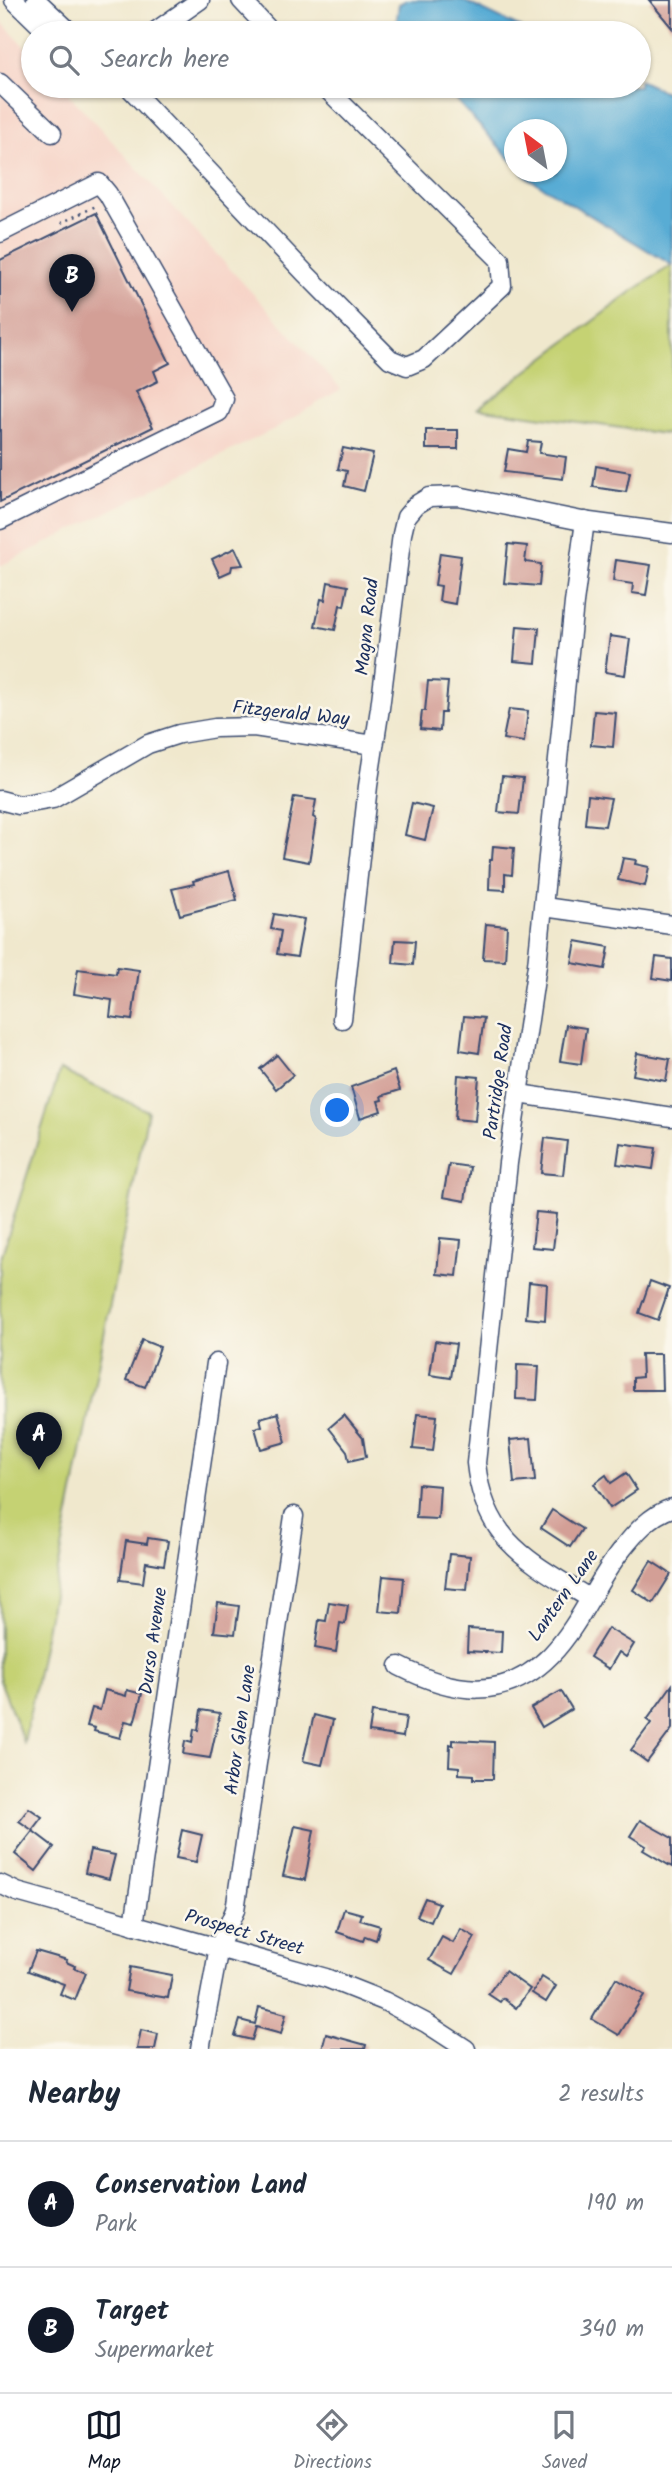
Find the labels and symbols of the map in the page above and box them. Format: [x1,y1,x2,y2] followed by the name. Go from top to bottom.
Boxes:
[504,119,567,182] north arrow
[49,254,95,312] pin: B
[348,576,388,677] street label: Magna Road
[231,693,352,735] street label: Fitzgerald Way
[476,1022,522,1142] street label: Partridge Road
[320,1093,354,1127] your location
[16,1412,62,1470] pin: A
[521,1543,607,1649] street label: Lantern Lane
[132,1585,176,1697] street label: Durso Avenue
[217,1663,265,1797] street label: Arbor Glen Lane
[181,1902,308,1964] street label: Prospect Street

